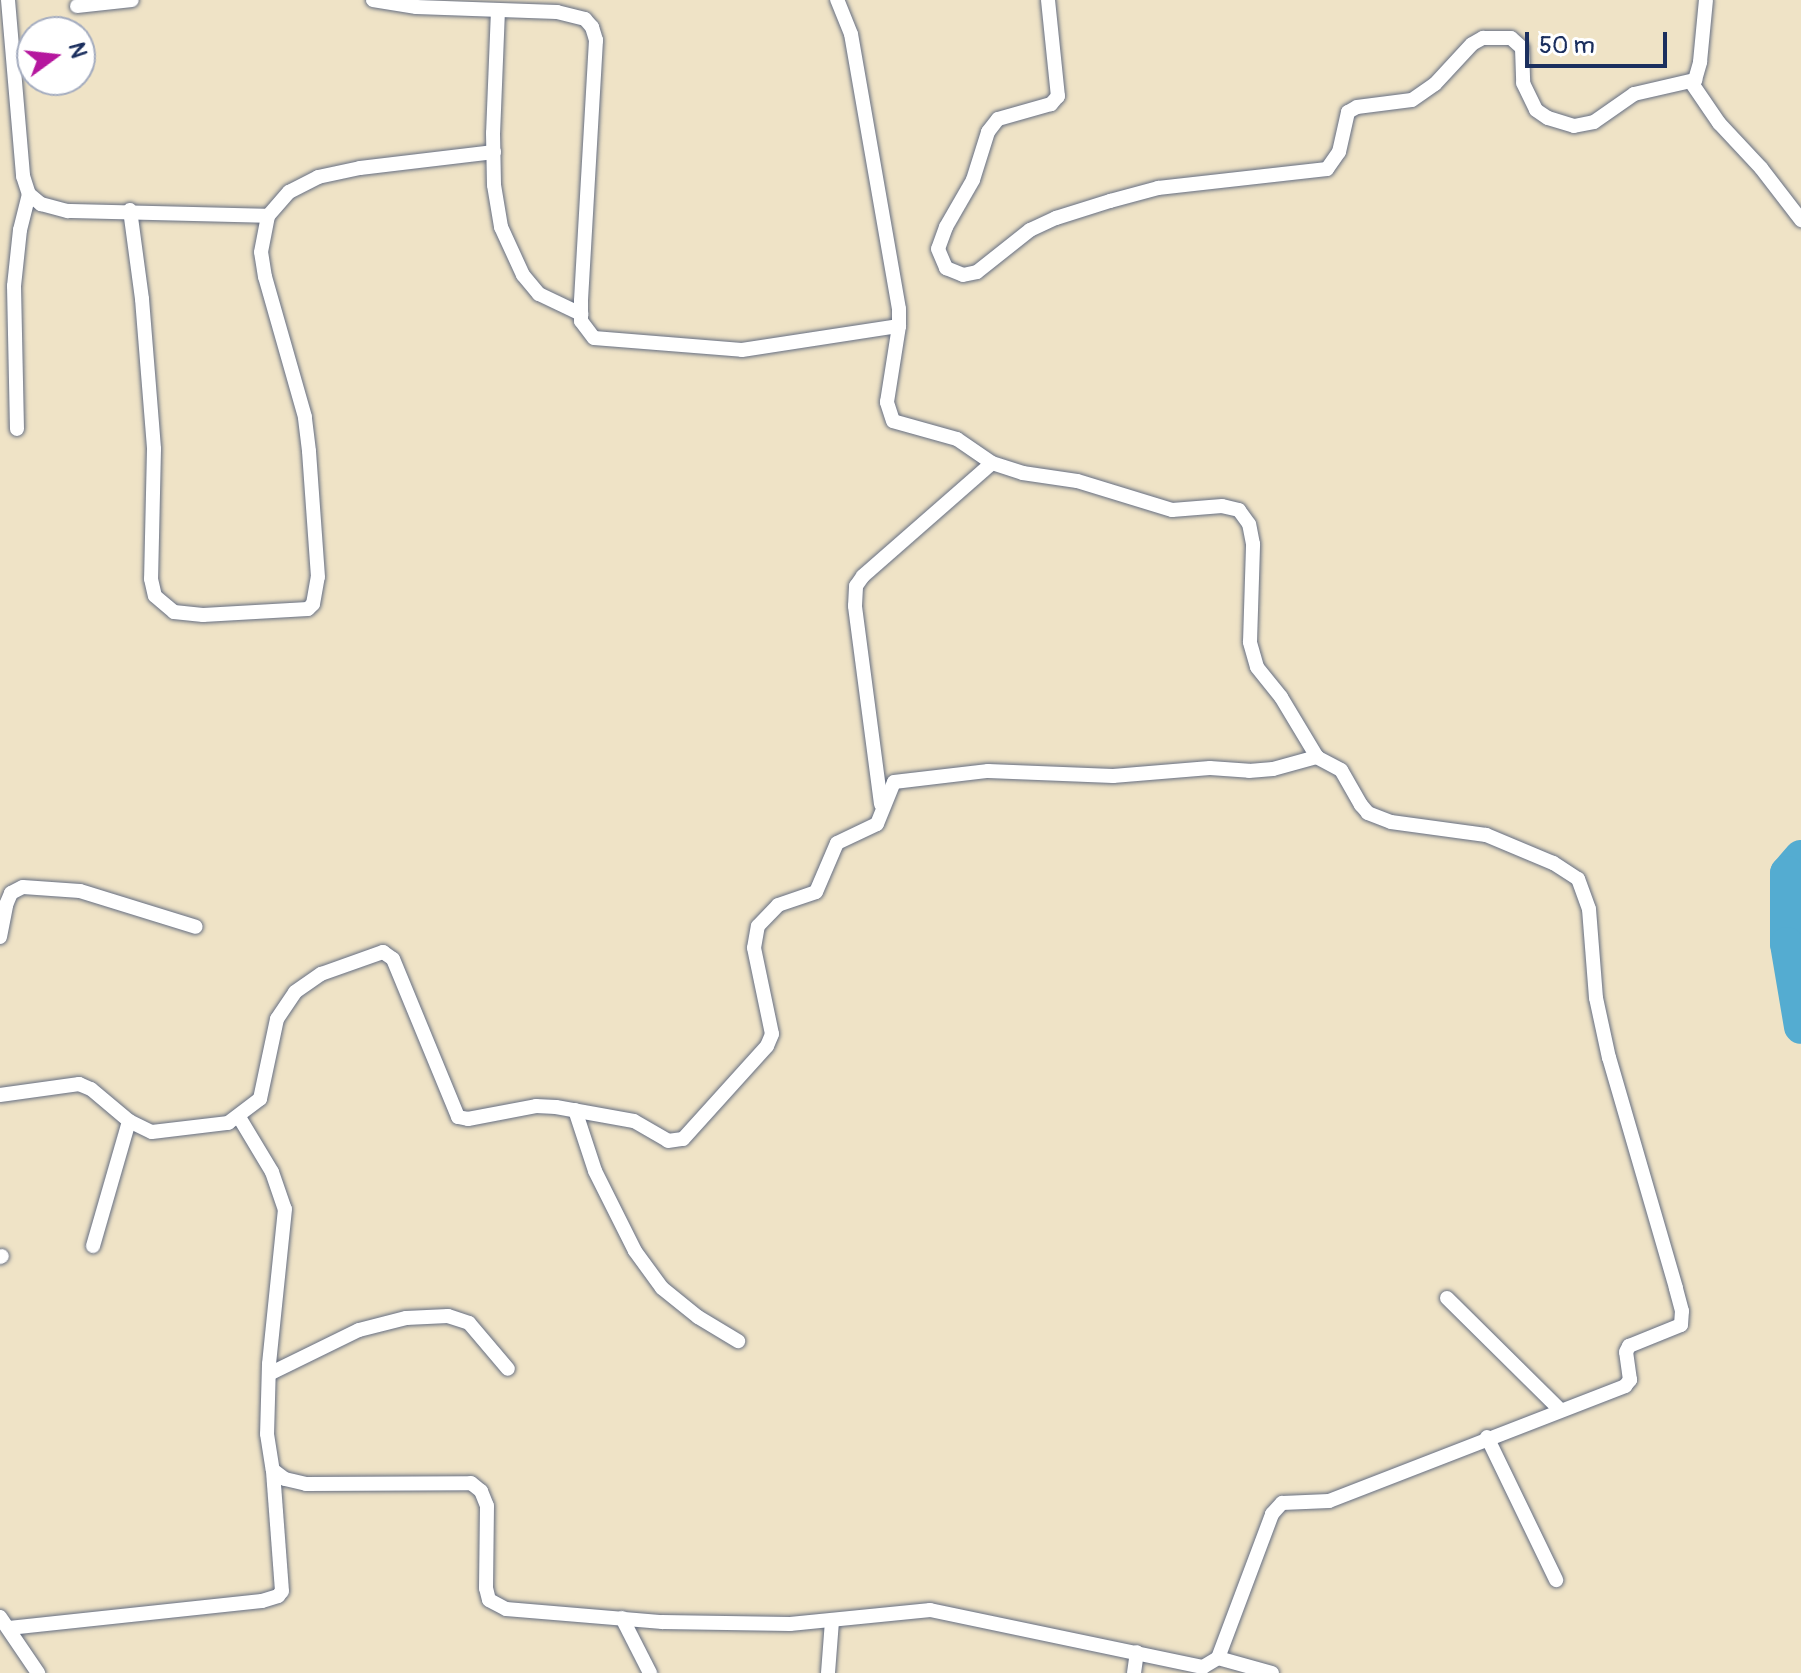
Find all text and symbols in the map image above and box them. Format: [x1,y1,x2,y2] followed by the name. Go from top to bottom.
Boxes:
[16,16,96,96] north arrow
[1529,16,1671,66] scale bar
[1539,31,1595,60] text: 50 m
[62,39,93,61] text: N

